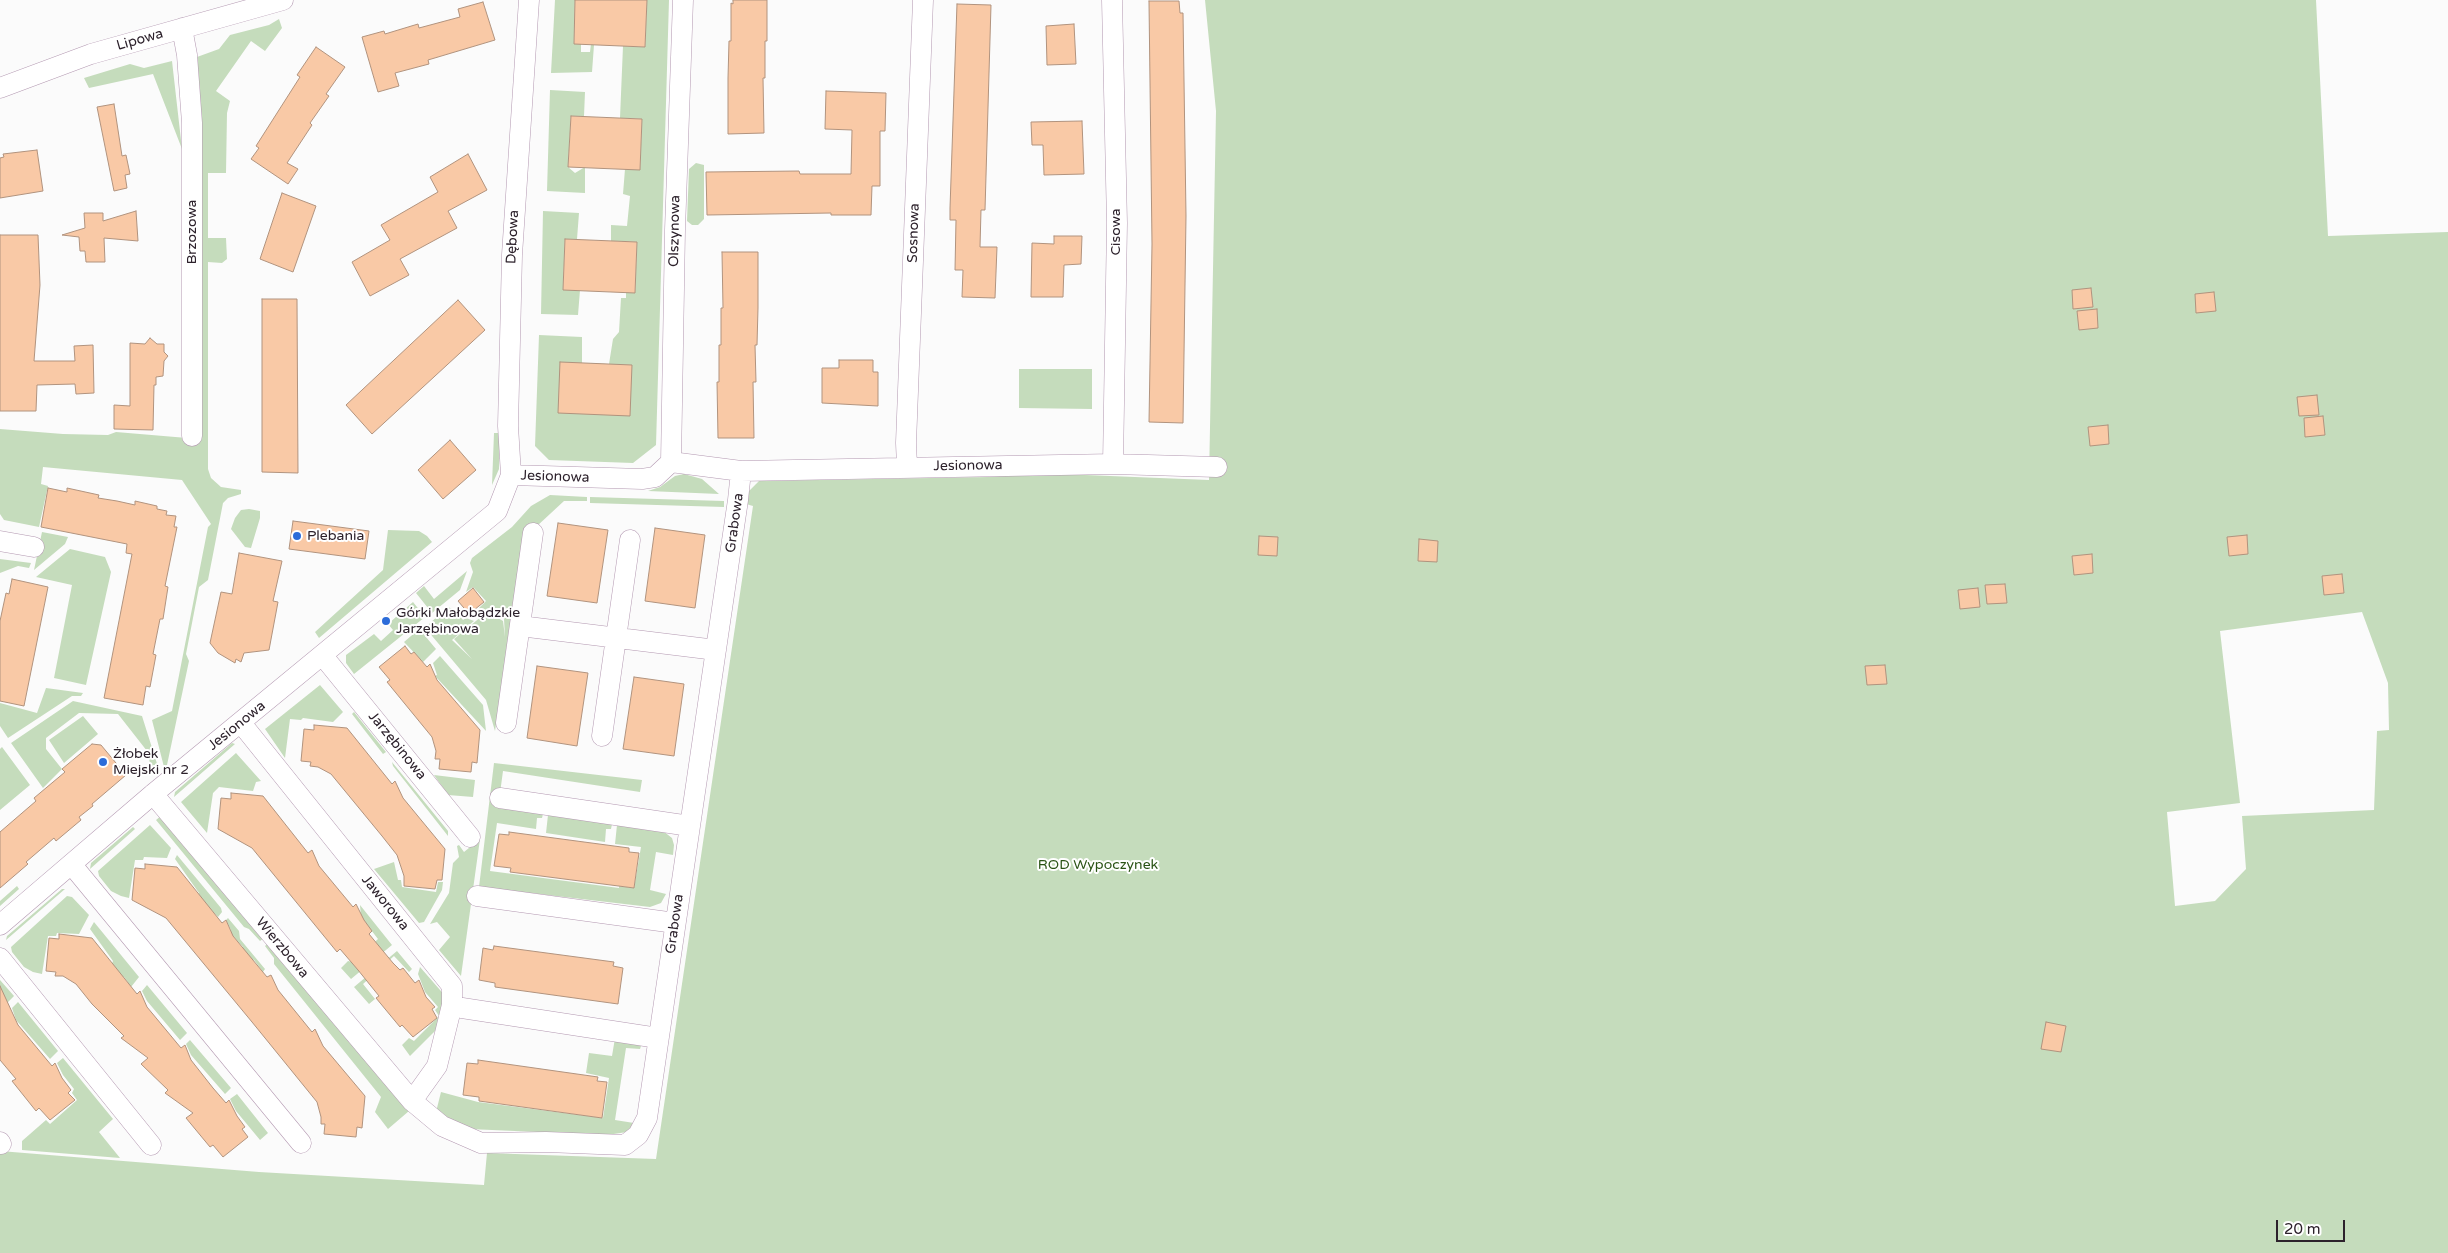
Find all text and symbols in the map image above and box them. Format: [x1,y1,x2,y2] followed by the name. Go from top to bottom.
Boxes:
[115,25,165,55] street label: Lipowa
[666,195,684,267] street label: Olszynowa
[184,200,200,264] street label: Brzozowa
[905,203,923,263] street label: Sosnowa
[1108,208,1124,256] street label: Cisowa
[503,209,523,265] street label: Dębowa
[933,457,1003,475] street label: Jesionowa
[520,467,590,487] street label: Jesionowa
[723,492,747,554] street label: Grabowa
[307,528,364,544] place label: Plebania
[291,530,303,542] marker: Plebania
[396,605,520,638] place label: Górki Małobądzkie Jarzębinowa
[380,615,392,627] marker: Górki Małobądzkie Jarzębinowa
[205,698,269,754] street label: Jesionowa
[364,709,430,783] street label: Jarzębinowa
[113,746,189,779] place label: Żłobek Miejski nr 2
[97,756,109,768] marker: Żłobek Miejski nr 2
[1038,857,1158,873] park label: ROD Wypoczynek
[358,872,412,934] street label: Jaworowa
[663,893,687,955] street label: Grabowa
[252,914,312,982] street label: Wierzbowa
[2278,1210,2347,1242] scale bar
[2284,1220,2321,1238] text: 20 m

